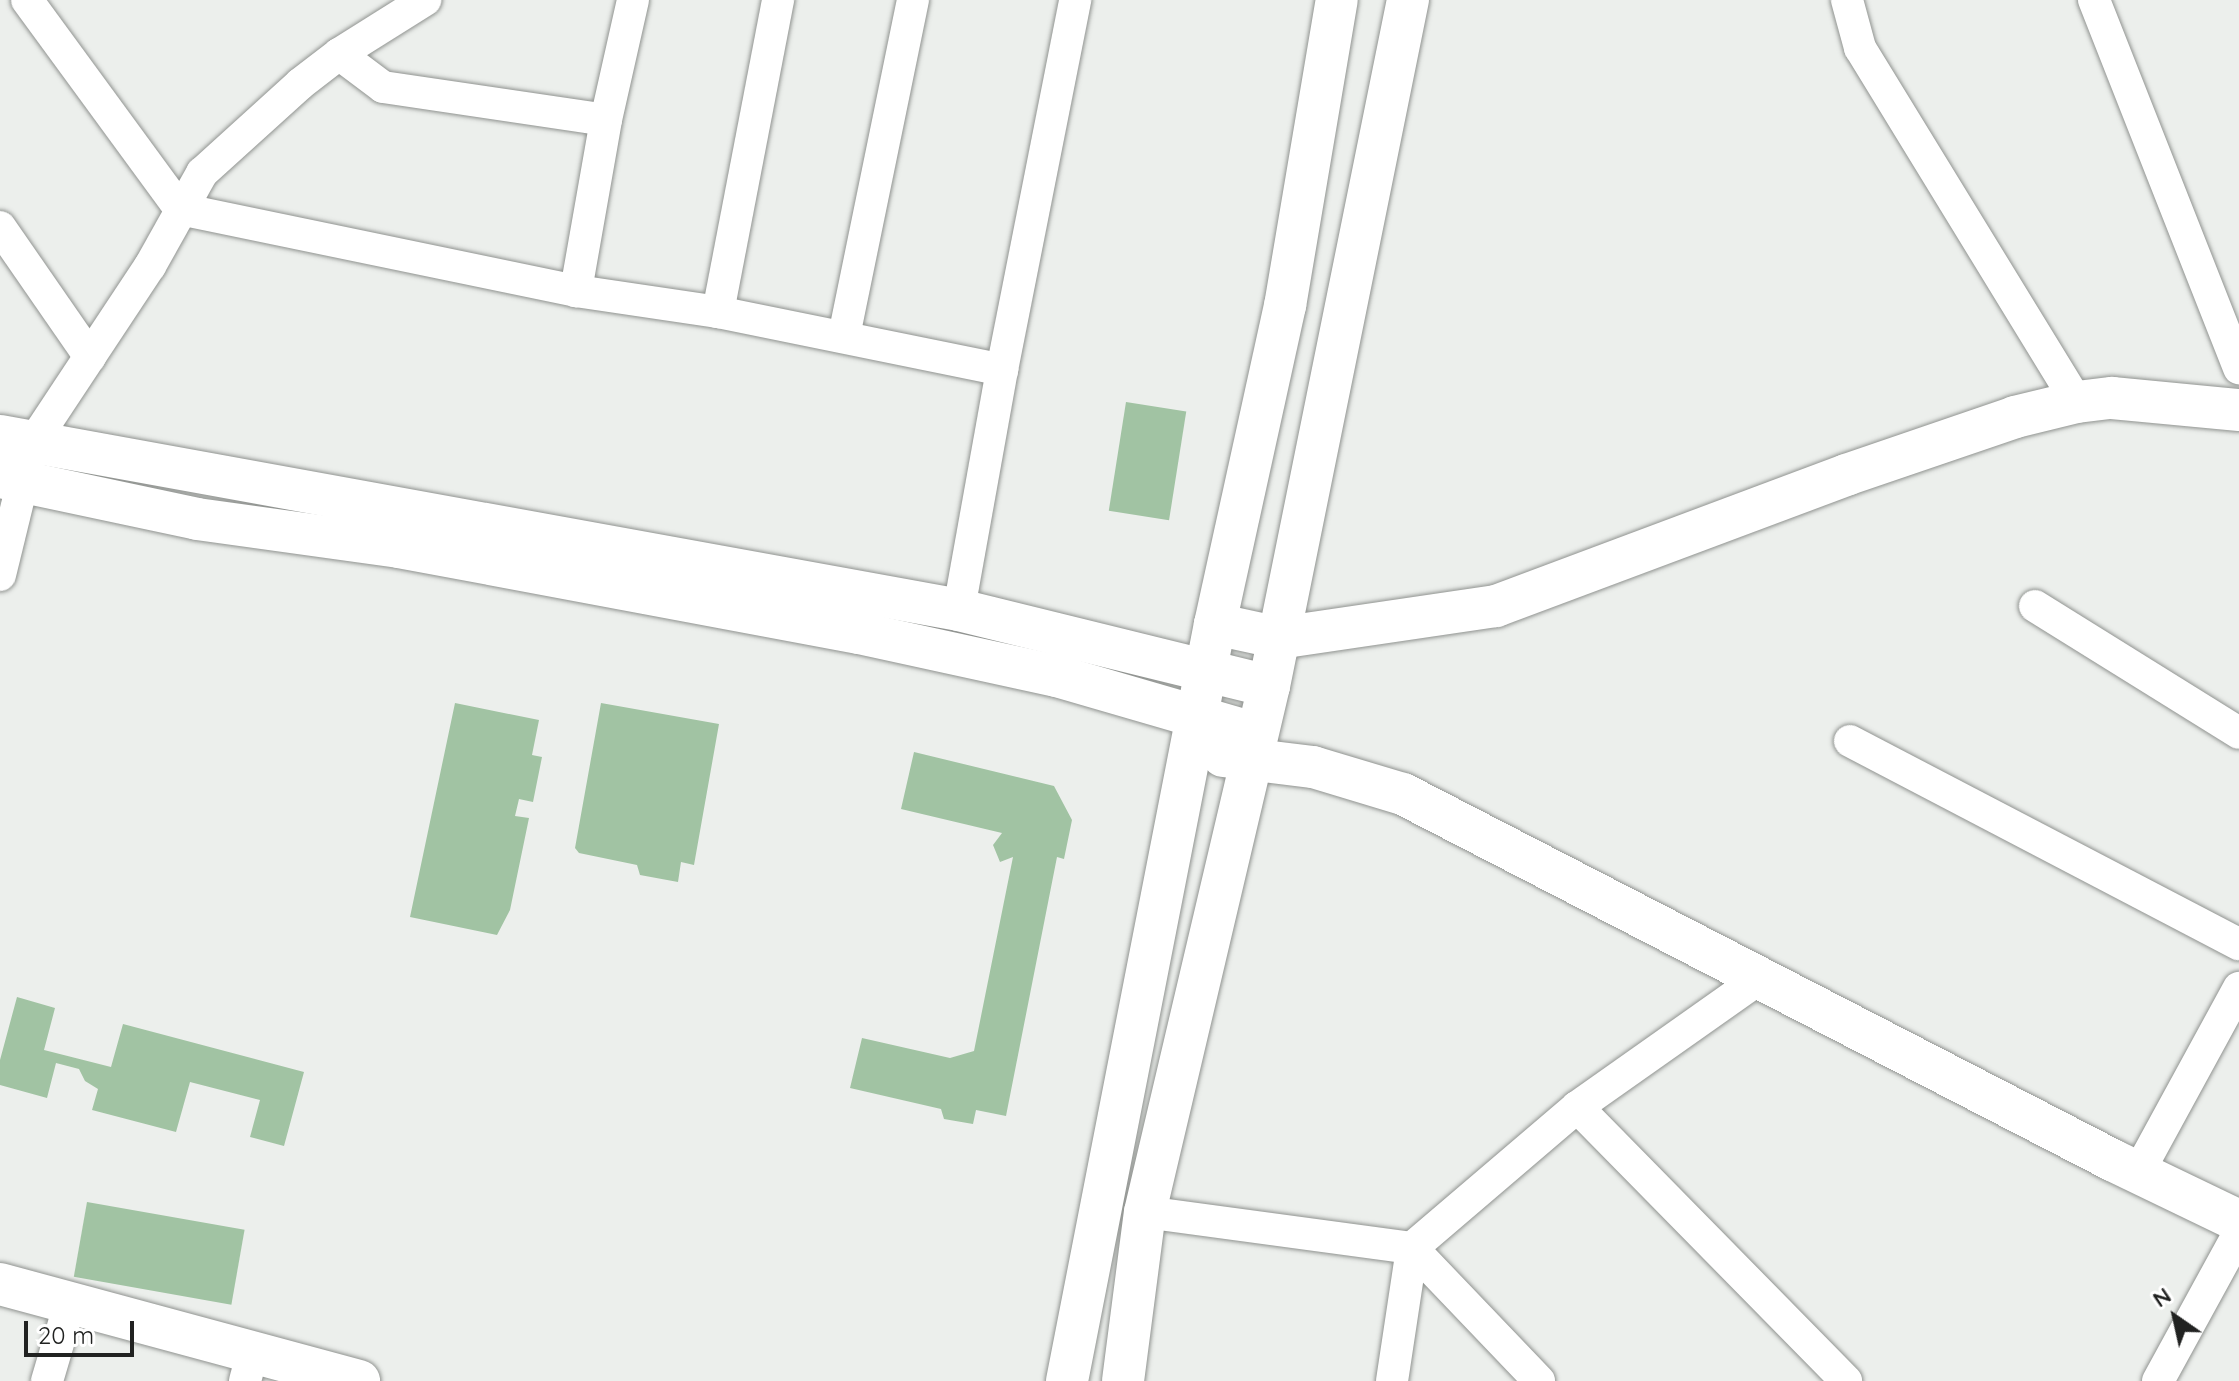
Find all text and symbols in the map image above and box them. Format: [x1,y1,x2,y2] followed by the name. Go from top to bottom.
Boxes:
[2135,1277,2215,1357] north arrow
[2147,1281,2176,1313] text: N
[28,1305,138,1355] scale bar
[38,1320,94,1350] text: 20 m

